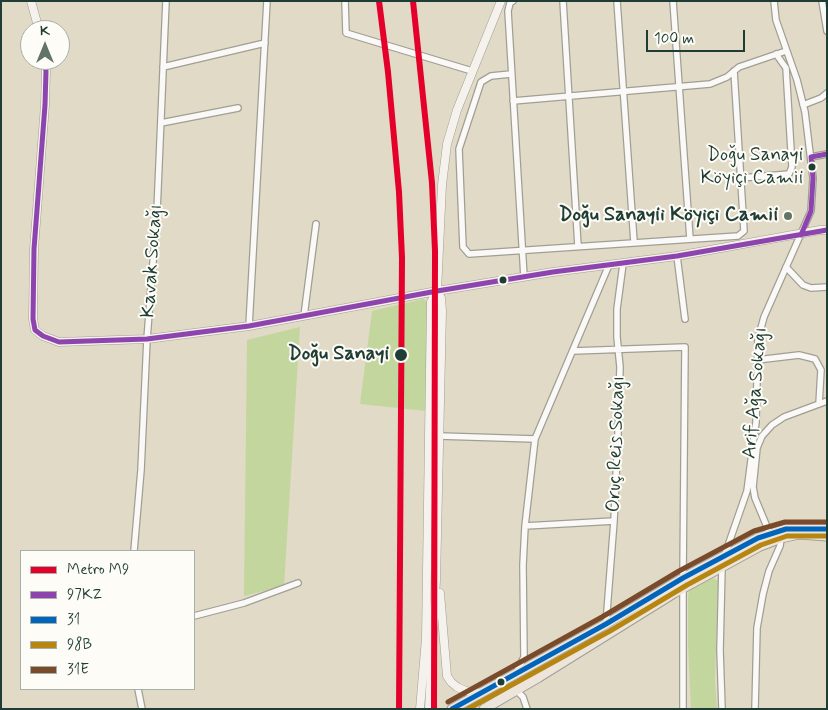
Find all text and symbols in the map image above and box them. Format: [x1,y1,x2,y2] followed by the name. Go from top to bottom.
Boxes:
[20,20,70,70] north arrow
[648,20,747,52] scale bar
[40,22,50,40] text: K
[654,29,694,49] text: 100 m
[700,145,803,189] place label: Doğu Sanayi Köyiçi Camii
[807,162,817,172] marker: Doğu Sanayi Köyiçi Camii
[137,203,169,319] street label: Kavak Sokağı
[559,204,778,228] place label: Doğu Sanayii Köyiçi Camii
[782,210,794,222] marker: Doğu Sanayii Köyiçi Camii
[498,275,508,285] unlabelled marker
[738,326,774,460] street label: Arif Ağa Sokağı
[288,343,389,367] place label: Doğu Sanayi
[393,347,409,363] marker: Doğu Sanayi
[603,375,631,513] street label: Oruç Reis Sokağı
[20,550,195,690] legend
[67,560,129,580] text: Metro M9
[67,585,102,605] text: 97KZ
[67,610,80,630] text: 31
[67,635,92,655] text: 98B
[67,660,89,680] text: 31E
[496,677,506,687] unlabelled marker

